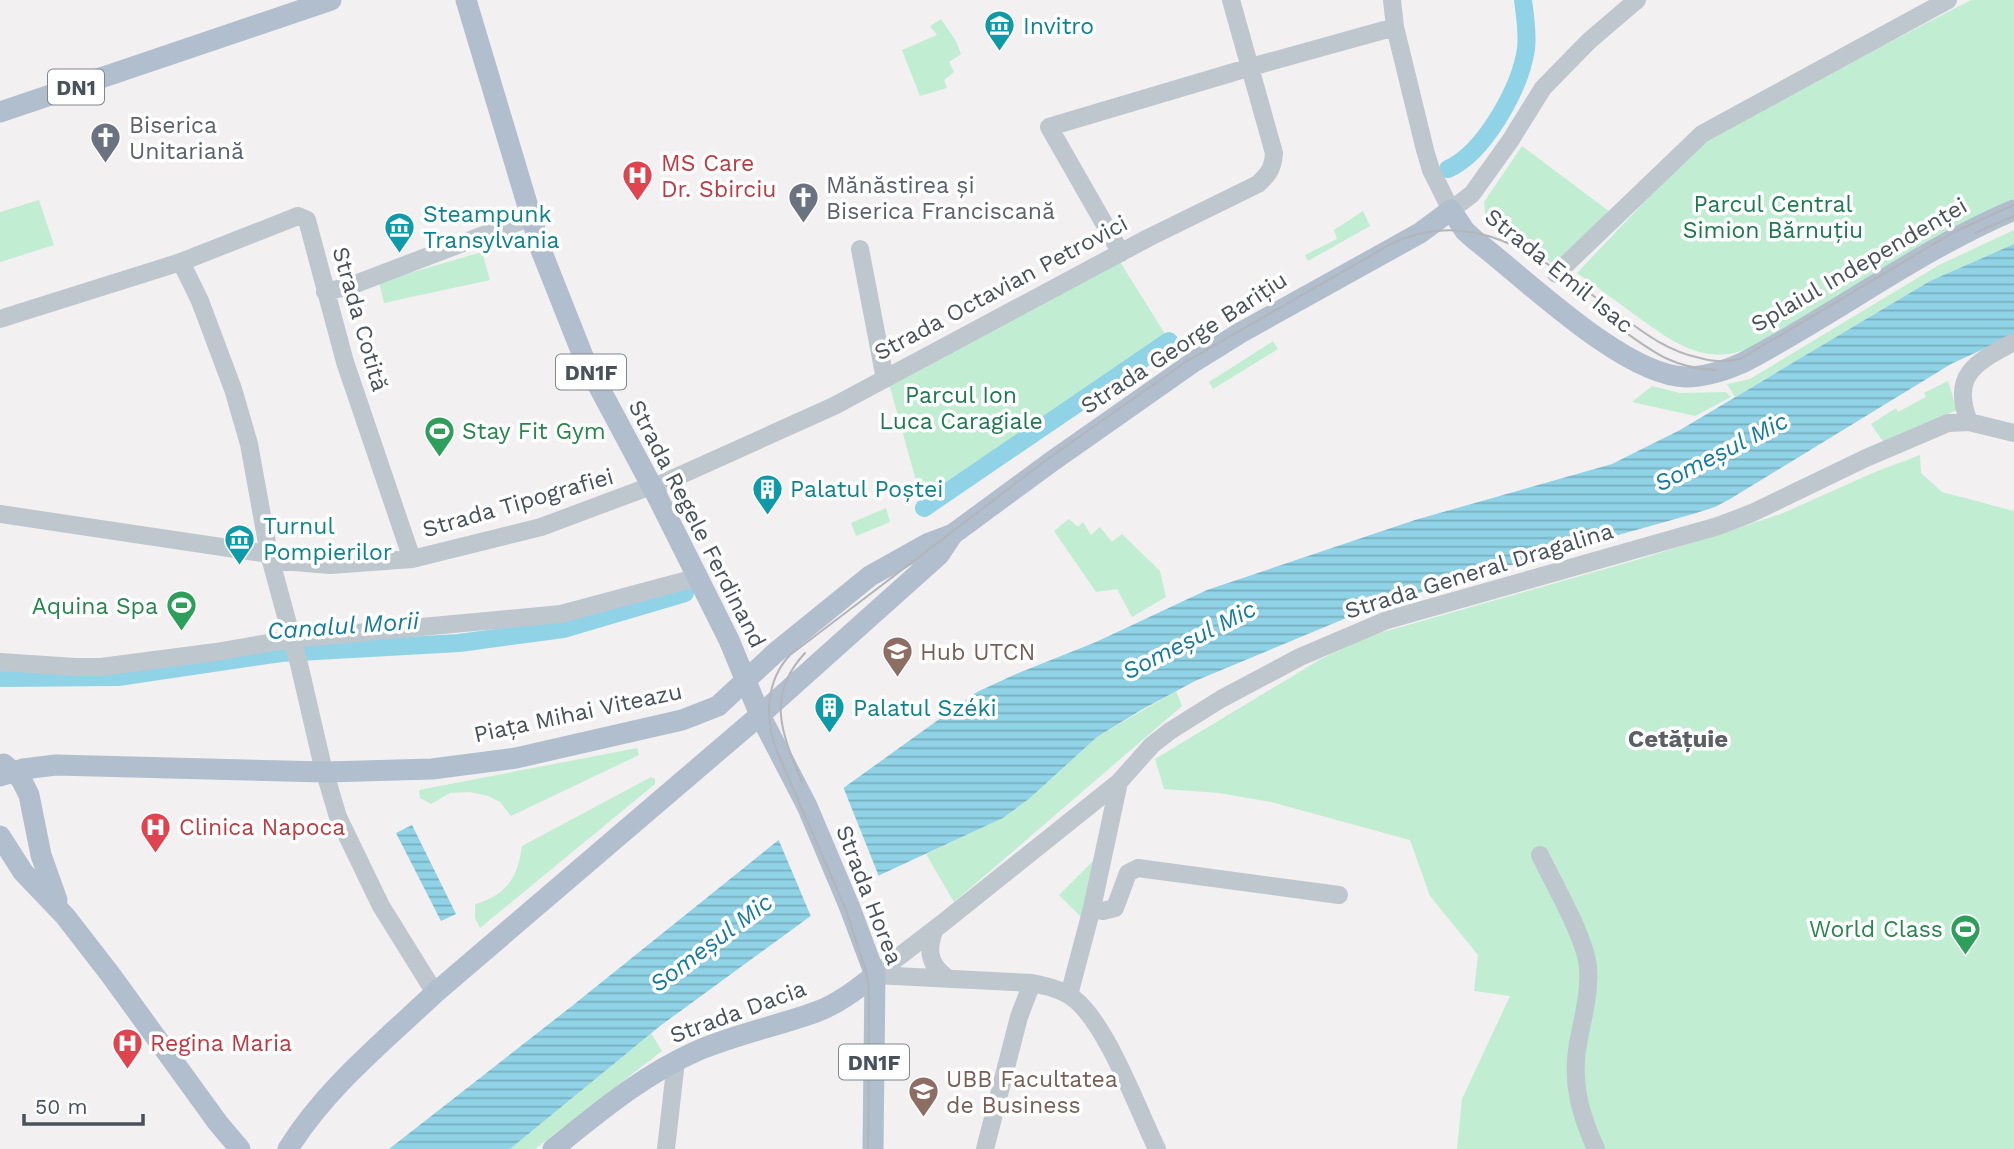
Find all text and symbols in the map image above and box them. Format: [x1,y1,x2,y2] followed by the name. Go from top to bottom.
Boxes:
[983,9,1017,53] museum icon: Invitro
[1023,13,1094,40] place label: Invitro
[48,70,104,104] road number: DN1
[129,112,244,165] place label: Biserica Unitariană
[89,121,123,165] church icon: Biserica Unitariană
[661,150,776,203] place label: MS Care Dr. Sbirciu
[621,159,655,203] hospital icon: MS Care Dr. Sbirciu
[826,172,1055,225] place label: Mănăstirea și Biserica Franciscană
[786,181,820,225] church icon: Mănăstirea și Biserica Franciscană
[1683,191,1863,244] park label: Parcul Central Simion Bărnuțiu
[1746,192,1972,338] street label: Splaiul Independenței
[423,201,560,254] place label: Steampunk Transylvania
[1480,203,1638,339] street label: Strada Emil Isac
[383,210,417,254] museum icon: Steampunk Transylvania
[870,210,1132,366] street label: Strada Octavian Petrovici
[326,244,394,394] street label: Strada Cotită
[1076,266,1292,420] street label: Strada George Barițiu
[556,354,626,390] road number: DN1F
[879,382,1043,435] park label: Parcul Ion Luca Caragiale
[623,396,771,652] street label: Strada Regele Ferdinand
[1650,406,1792,498] water label: Someșul Mic
[422,414,456,458] sports icon: Stay Fit Gym
[462,418,606,445] place label: Stay Fit Gym
[419,463,617,543] street label: Strada Tipografiei
[750,472,784,516] building icon: Palatul Poștei
[790,476,943,503] place label: Palatul Poștei
[263,513,392,566] place label: Turnul Pompierilor
[1342,517,1616,625] street label: Strada General Dragalina
[223,522,257,566] museum icon: Turnul Pompierilor
[164,589,198,633] sports icon: Aquina Spa
[32,593,158,620] place label: Aquina Spa
[1118,594,1260,686] water label: Someșul Mic
[266,607,421,645] water label: Canalul Morii
[880,635,914,679] school or university icon: Hub UTCN
[920,639,1035,666] place label: Hub UTCN
[471,678,685,748] street label: Piața Mihai Viteazu
[813,691,847,735] building icon: Palatul Széki
[853,695,997,722] place label: Palatul Széki
[1628,725,1728,753] district label: Cetățuie
[139,810,173,854] hospital icon: Clinica Napoca
[179,814,345,841] place label: Clinica Napoca
[830,822,908,968] street label: Strada Horea
[644,888,778,998] water label: Someșul Mic
[1949,912,1983,956] sports icon: World Class
[1809,916,1943,943] place label: World Class
[666,975,810,1049] street label: Strada Dacia
[110,1026,144,1070] hospital icon: Regina Maria
[150,1030,292,1057] place label: Regina Maria
[839,1044,909,1080] road number: DN1F
[946,1066,1118,1119] place label: UBB Facultatea de Business
[906,1075,940,1119] school or university icon: UBB Facultatea de Business
[24,1082,144,1126] scale bar
[35,1094,87,1119] text: 50 m

